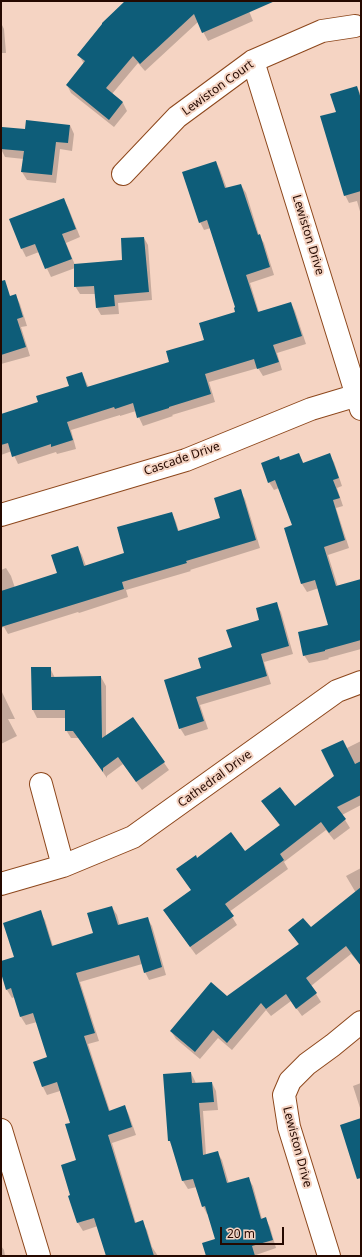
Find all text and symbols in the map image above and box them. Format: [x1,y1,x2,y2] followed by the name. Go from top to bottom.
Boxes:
[179,57,257,119] street label: Lewiston Court
[289,193,327,277] street label: Lewiston Drive
[142,439,222,479] street label: Cascade Drive
[175,747,255,811] street label: Cathedral Drive
[279,1105,315,1189] street label: Lewiston Drive
[222,1219,286,1245] scale bar
[227,1225,255,1242] text: 20 m

